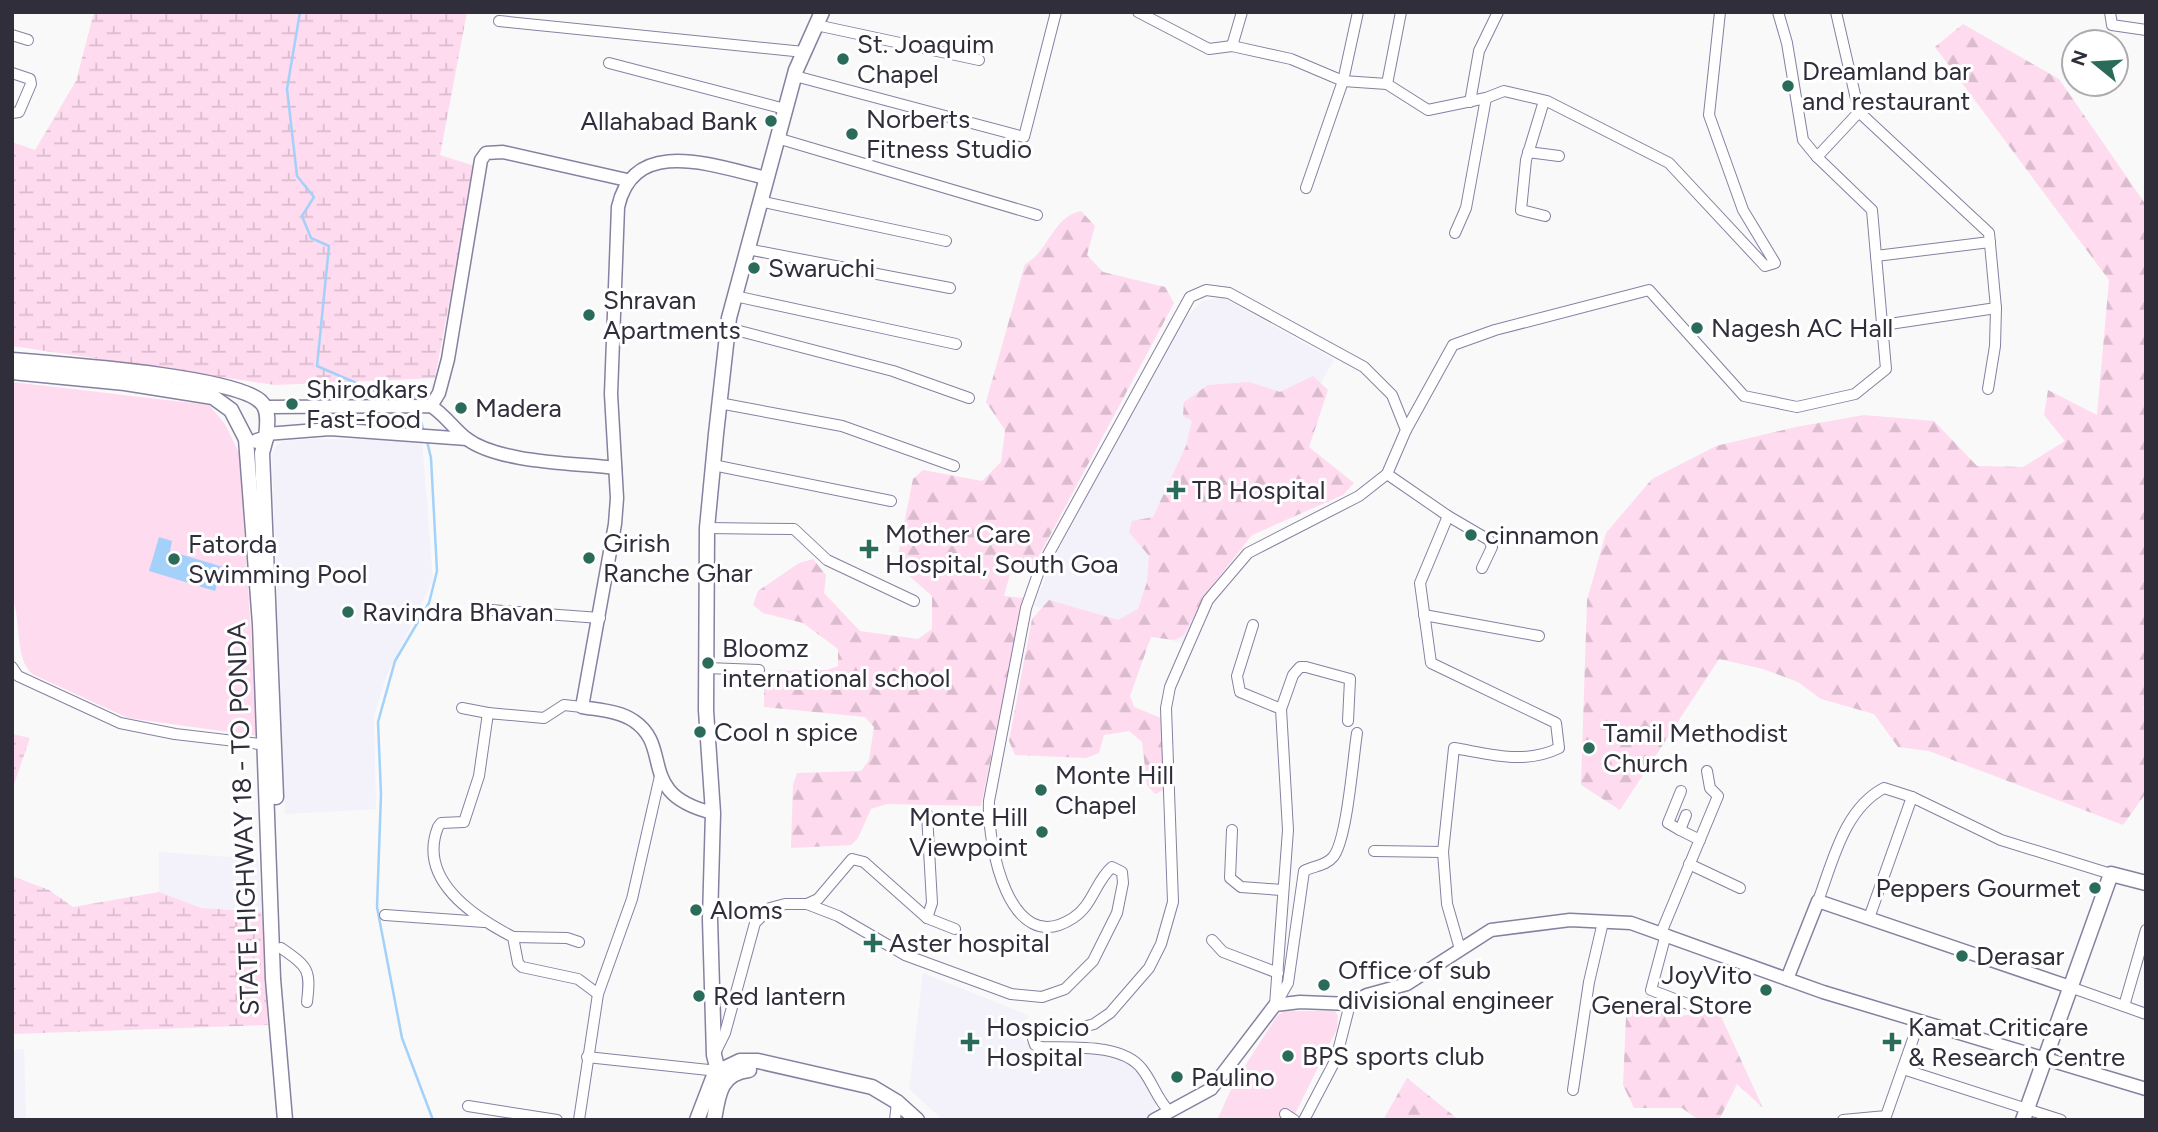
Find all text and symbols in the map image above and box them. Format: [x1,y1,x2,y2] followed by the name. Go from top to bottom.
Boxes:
[857,28,994,90] place label: St. Joaquim Chapel
[2060,28,2130,98] north arrow
[2066,47,2093,68] text: N
[835,51,851,67] marker: St. Joaquim Chapel
[1802,55,1971,117] place label: Dreamland bar and restaurant
[1780,78,1796,94] marker: Dreamland bar and restaurant
[866,103,1032,165] place label: Norberts Fitness Studio
[581,105,757,137] place label: Allahabad Bank
[763,113,779,129] marker: Allahabad Bank
[844,126,860,142] marker: Norberts Fitness Studio
[768,252,875,284] place label: Swaruchi
[746,260,762,276] marker: Swaruchi
[603,284,741,346] place label: Shravan Apartments
[581,307,597,323] marker: Shravan Apartments
[1711,312,1893,344] place label: Nagesh AC Hall
[1689,320,1705,336] marker: Nagesh AC Hall
[306,373,428,435] place label: Shirodkars Fast-food
[475,392,562,424] place label: Madera
[284,396,300,412] marker: Shirodkars Fast-food
[453,400,469,416] marker: Madera
[1192,474,1326,506] place label: TB Hospital
[1166,480,1186,500] marker: TB Hospital
[885,518,1119,580] place label: Mother Care Hospital, South Goa
[1485,519,1599,551] place label: cinnamon
[603,527,753,589] place label: Girish Ranche Ghar
[1463,527,1479,543] marker: cinnamon
[188,528,368,590] place label: Fatorda Swimming Pool
[859,539,879,559] marker: Mother Care Hospital, South Goa
[581,550,597,566] marker: Girish Ranche Ghar
[166,551,182,567] marker: Fatorda Swimming Pool
[362,596,554,628] place label: Ravindra Bhavan
[340,604,356,620] marker: Ravindra Bhavan
[220,621,266,1016] street label: STATE HIGHWAY 18 - TO PONDA
[722,632,950,694] place label: Bloomz international school
[700,655,716,671] marker: Bloomz international school
[714,716,858,748] place label: Cool n spice
[1603,717,1788,779] place label: Tamil Methodist Church
[692,724,708,740] marker: Cool n spice
[1581,740,1597,756] marker: Tamil Methodist Church
[1055,759,1174,821] place label: Monte Hill Chapel
[1033,782,1049,798] marker: Monte Hill Chapel
[909,801,1028,863] place label: Monte Hill Viewpoint
[1034,824,1050,840] marker: Monte Hill Viewpoint
[1875,872,2081,904] place label: Peppers Gourmet
[2087,880,2103,896] marker: Peppers Gourmet
[710,894,783,926] place label: Aloms
[688,902,704,918] marker: Aloms
[889,927,1050,959] place label: Aster hospital
[863,933,883,953] marker: Aster hospital
[1976,940,2065,972] place label: Derasar
[1954,948,1970,964] marker: Derasar
[1338,954,1554,1016] place label: Office of sub divisional engineer
[1591,959,1752,1021] place label: JoyVito General Store
[1316,977,1332,993] marker: Office of sub divisional engineer
[713,980,846,1012] place label: Red lantern
[1758,982,1774,998] marker: JoyVito General Store
[691,988,707,1004] marker: Red lantern
[986,1011,1089,1073] place label: Hospicio Hospital
[1908,1011,2125,1073] place label: Kamat Criticare & Research Centre
[960,1032,980,1052] marker: Hospicio Hospital
[1882,1032,1902,1052] marker: Kamat Criticare & Research Centre
[1302,1040,1485,1072] place label: BPS sports club
[1280,1048,1296,1064] marker: BPS sports club
[1191,1061,1275,1093] place label: Paulino
[1169,1069,1185,1085] marker: Paulino

